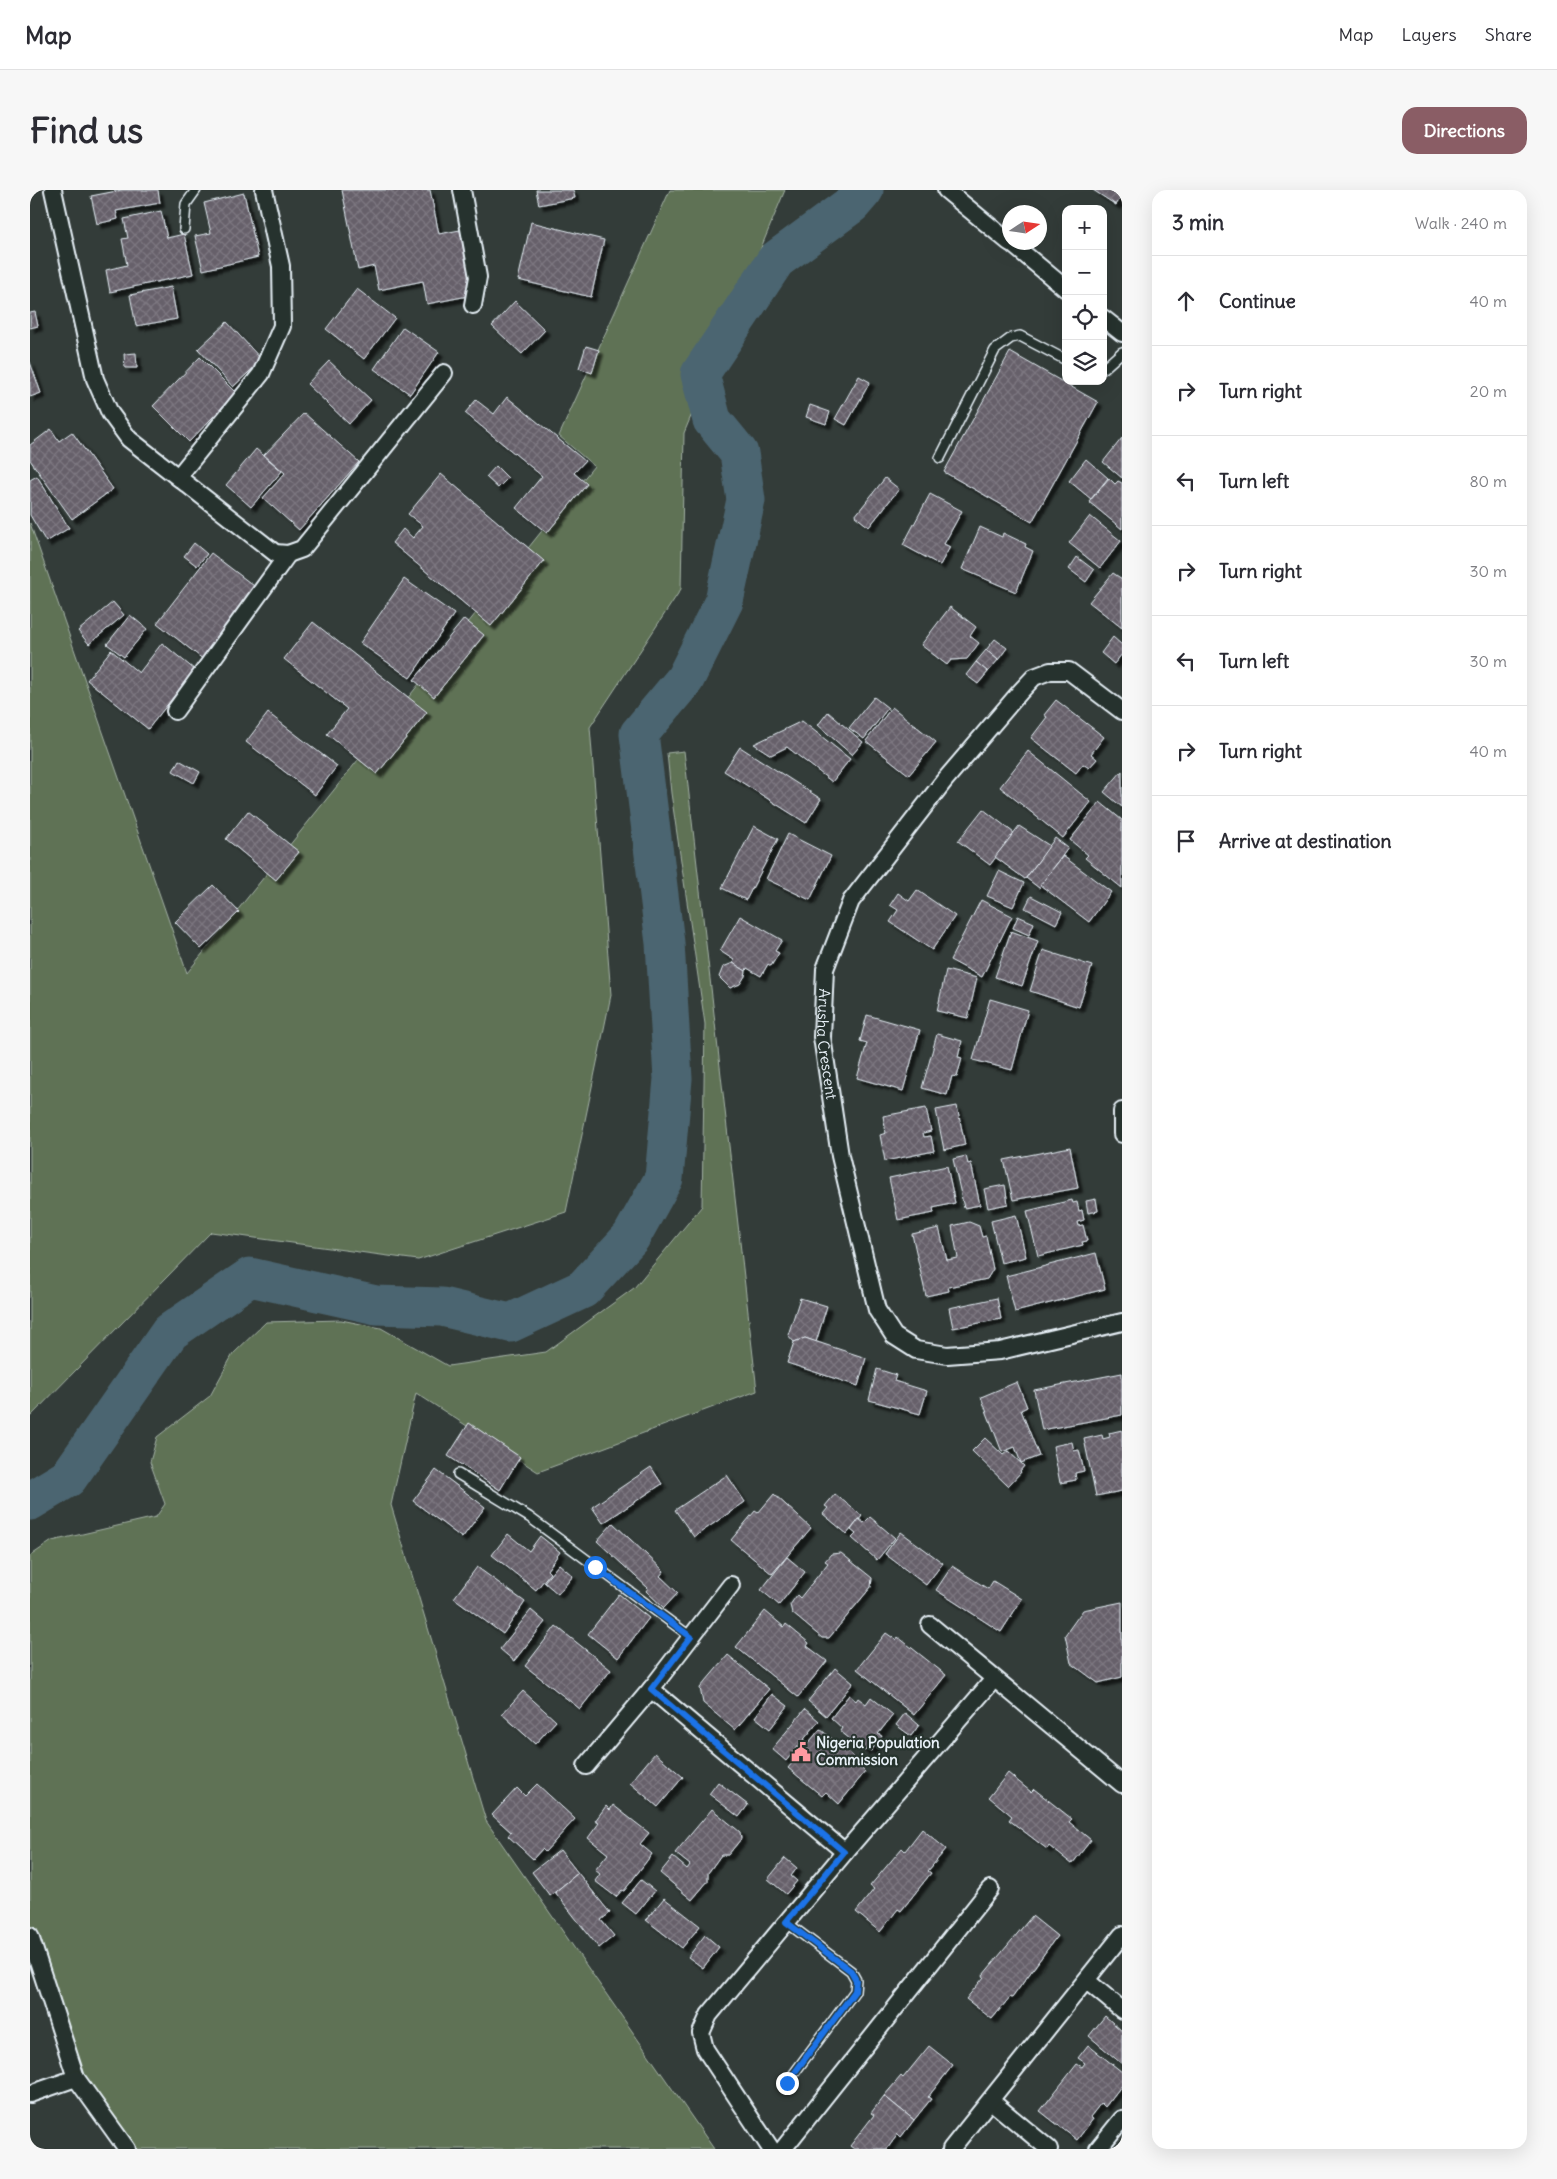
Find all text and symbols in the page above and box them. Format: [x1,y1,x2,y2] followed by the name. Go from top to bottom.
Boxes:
[25,20,72,50] text: Map
[1338,23,1373,46] text: Map
[1401,23,1457,46] text: Layers
[1485,23,1532,46] text: Share
[1402,107,1527,154] button: Directions
[30,108,143,152] text: Find us
[1002,205,1047,250] north arrow
[1062,205,1107,385] map controls
[1062,205,1107,250] button: +
[1172,209,1224,236] text: 3 min
[1415,213,1507,233] text: Walk · 240 m
[1062,250,1107,295] button: −
[1172,287,1200,315] icon: ahead
[1219,289,1296,313] text: Continue
[1469,291,1507,311] text: 40 m
[1062,295,1107,340] button: locate
[1062,340,1107,385] button: layers
[1172,377,1200,405] icon: right
[1219,379,1302,403] text: Turn right
[1470,381,1507,401] text: 20 m
[1172,467,1200,495] icon: left
[1219,469,1289,493] text: Turn left
[1469,471,1507,491] text: 80 m
[1172,557,1200,585] icon: right
[1219,559,1302,583] text: Turn right
[1470,561,1507,581] text: 30 m
[1172,647,1200,675] icon: left
[1219,649,1289,673] text: Turn left
[1470,651,1507,671] text: 30 m
[1172,737,1200,765] icon: right
[1219,739,1302,763] text: Turn right
[1469,741,1507,761] text: 40 m
[1172,827,1200,855] icon: arrive
[1219,829,1392,853] text: Arrive at destination
[813,988,841,1101] street label: Arusha Crescent
[584,1556,607,1579] route start
[816,1733,940,1769] place label: Nigeria Population Commission
[790,1741,812,1763] public building icon: Nigeria Population Commission
[776,2072,799,2095] route end

